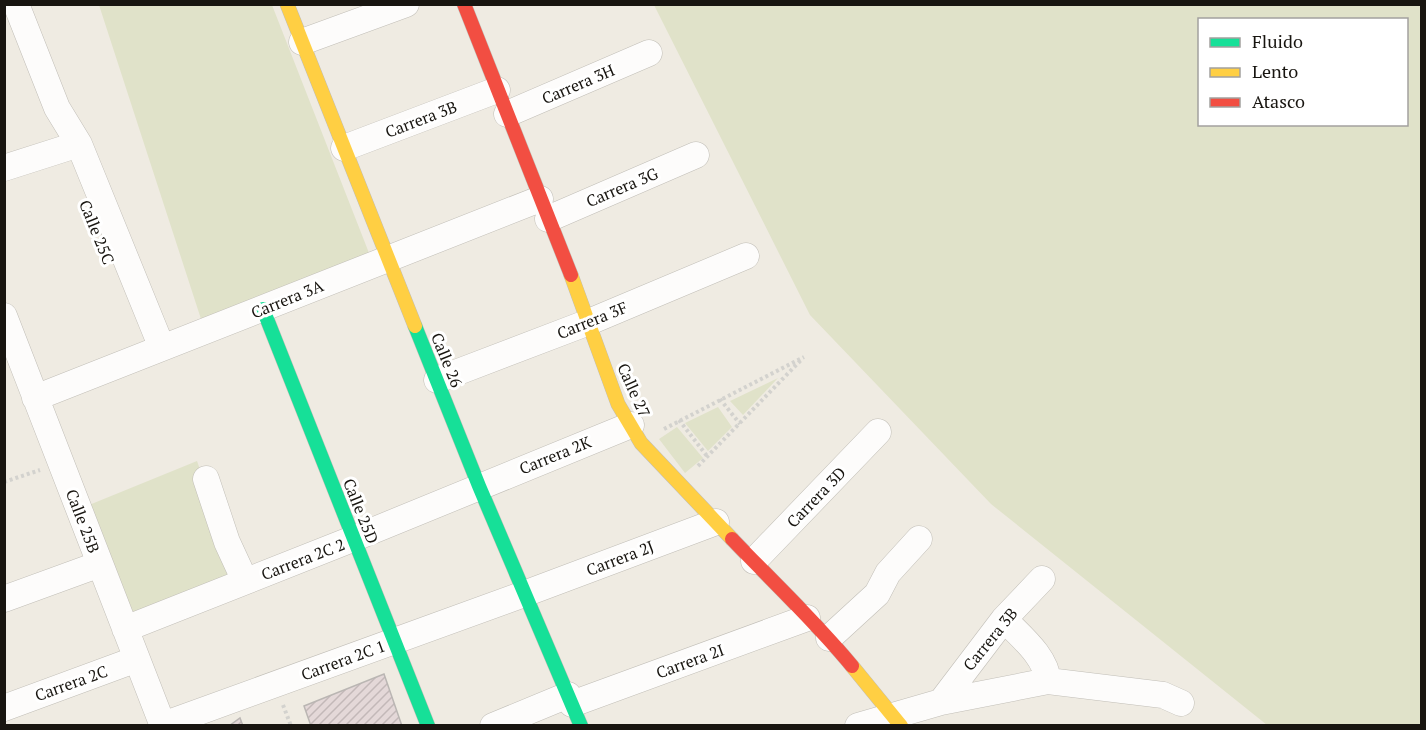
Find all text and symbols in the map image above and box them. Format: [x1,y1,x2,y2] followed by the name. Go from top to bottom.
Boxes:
[1198,18,1408,126] legend
[1252,29,1303,53] text: Fluido
[538,59,618,109] street label: Carrera 3H
[1252,59,1298,83] text: Lento
[1252,89,1305,113] text: Atasco
[382,95,460,143] street label: Carrera 3B
[583,162,661,212] street label: Carrera 3G
[74,197,120,267] street label: Calle 25C
[248,274,327,323] street label: Carrera 3A
[554,296,630,344] street label: Carrera 3F
[426,329,468,391] street label: Calle 26
[612,359,656,421] street label: Calle 27
[516,430,595,479] street label: Carrera 2K
[781,462,851,532] street label: Carrera 3D
[338,475,384,547] street label: Calle 25D
[61,486,105,556] street label: Calle 25B
[258,533,348,585] street label: Carrera 2C 2
[583,535,657,581] street label: Carrera 2J
[958,603,1022,675] street label: Carrera 3B
[298,635,388,685] street label: Carrera 2C 1
[653,639,727,683] street label: Carrera 2I
[32,660,110,706] street label: Carrera 2C

